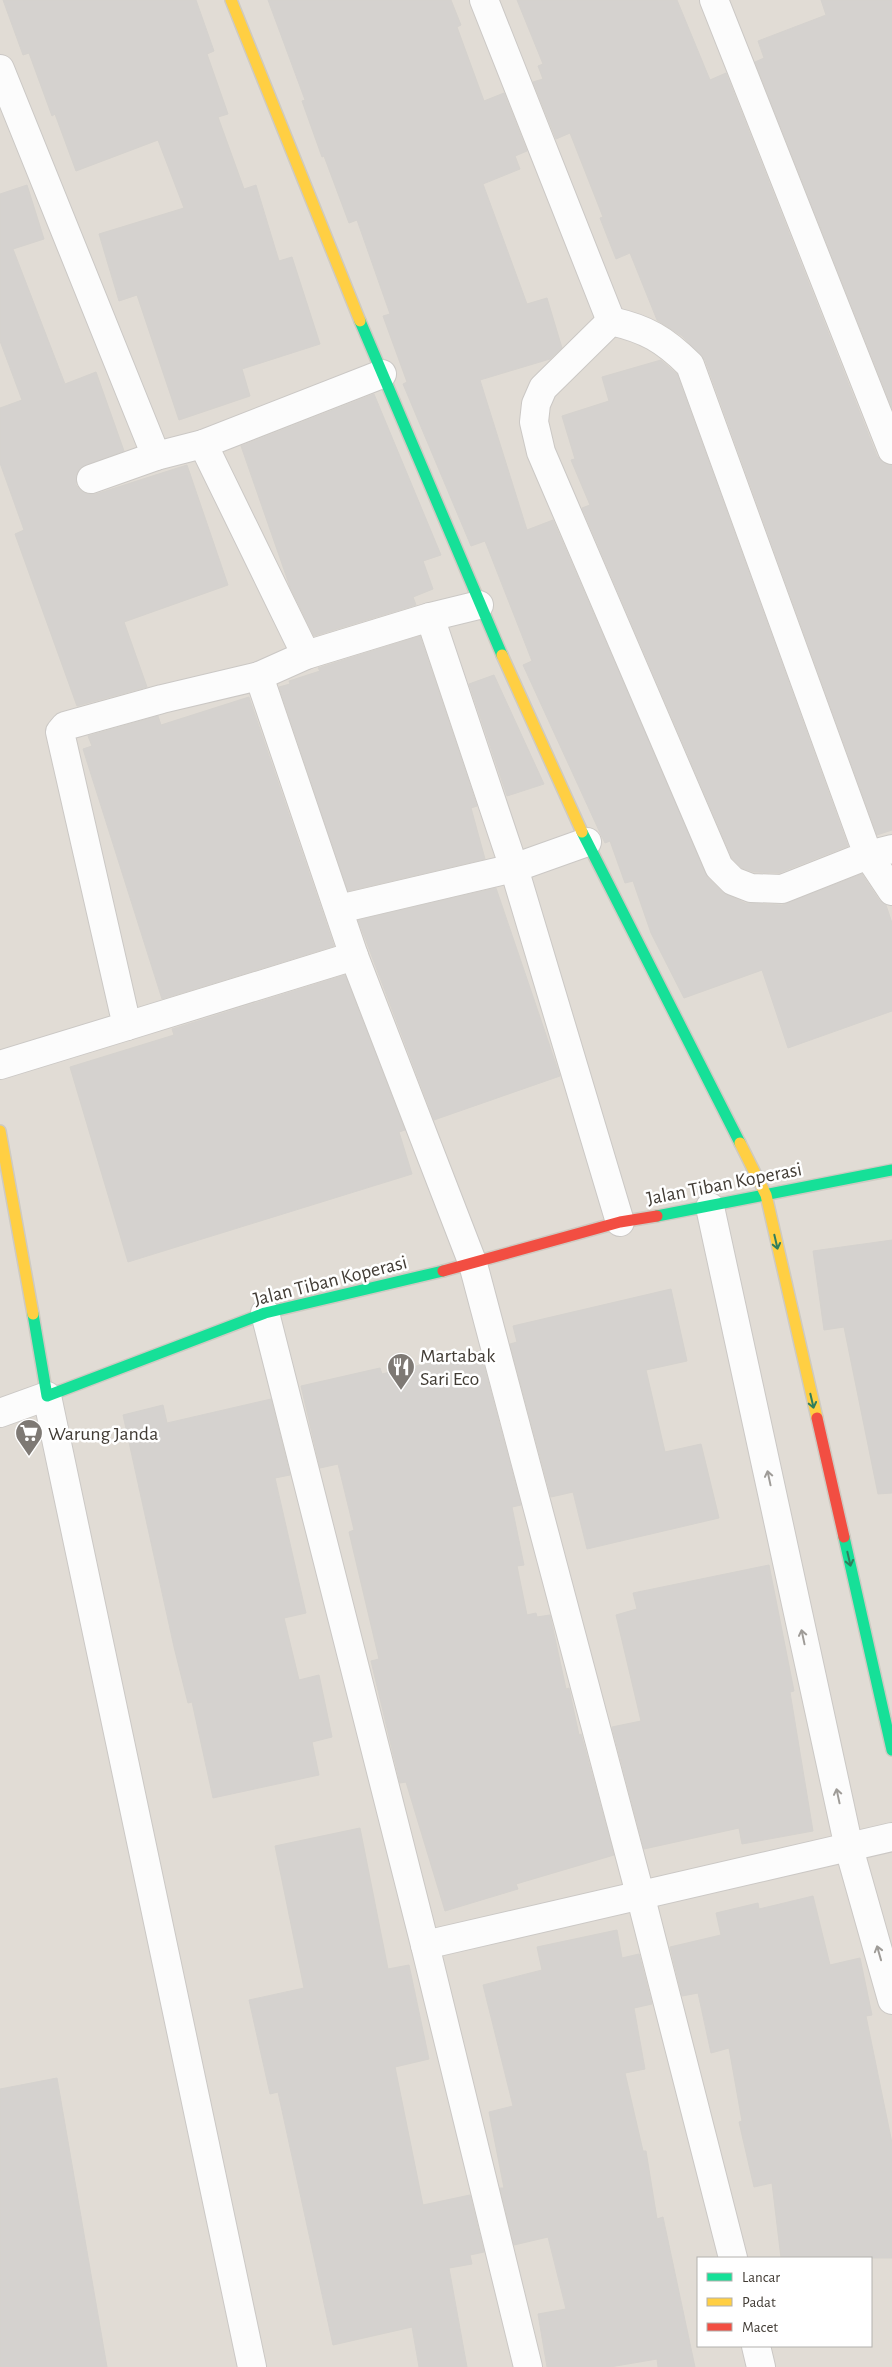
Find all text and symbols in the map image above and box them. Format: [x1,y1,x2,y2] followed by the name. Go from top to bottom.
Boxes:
[645,1159,803,1209] street label: Jalan Tiban Koperasi
[772,1234,781,1250] one-way arrow
[251,1252,409,1310] street label: Jalan Tiban Koperasi
[420,1346,495,1389] place label: Martabak Sari Eco
[386,1352,416,1391] restaurant icon: Martabak Sari Eco
[808,1392,818,1408] one-way arrow
[14,1418,44,1457] supermarket icon: Warung Janda
[48,1424,158,1444] place label: Warung Janda
[764,1471,773,1487] one-way arrow
[845,1551,854,1567] one-way arrow
[798,1629,807,1645] one-way arrow
[832,1788,842,1804] one-way arrow
[873,1945,883,1961] one-way arrow
[697,2257,872,2347] legend
[742,2270,780,2285] text: Lancar
[742,2295,776,2310] text: Padat
[742,2320,778,2335] text: Macet

